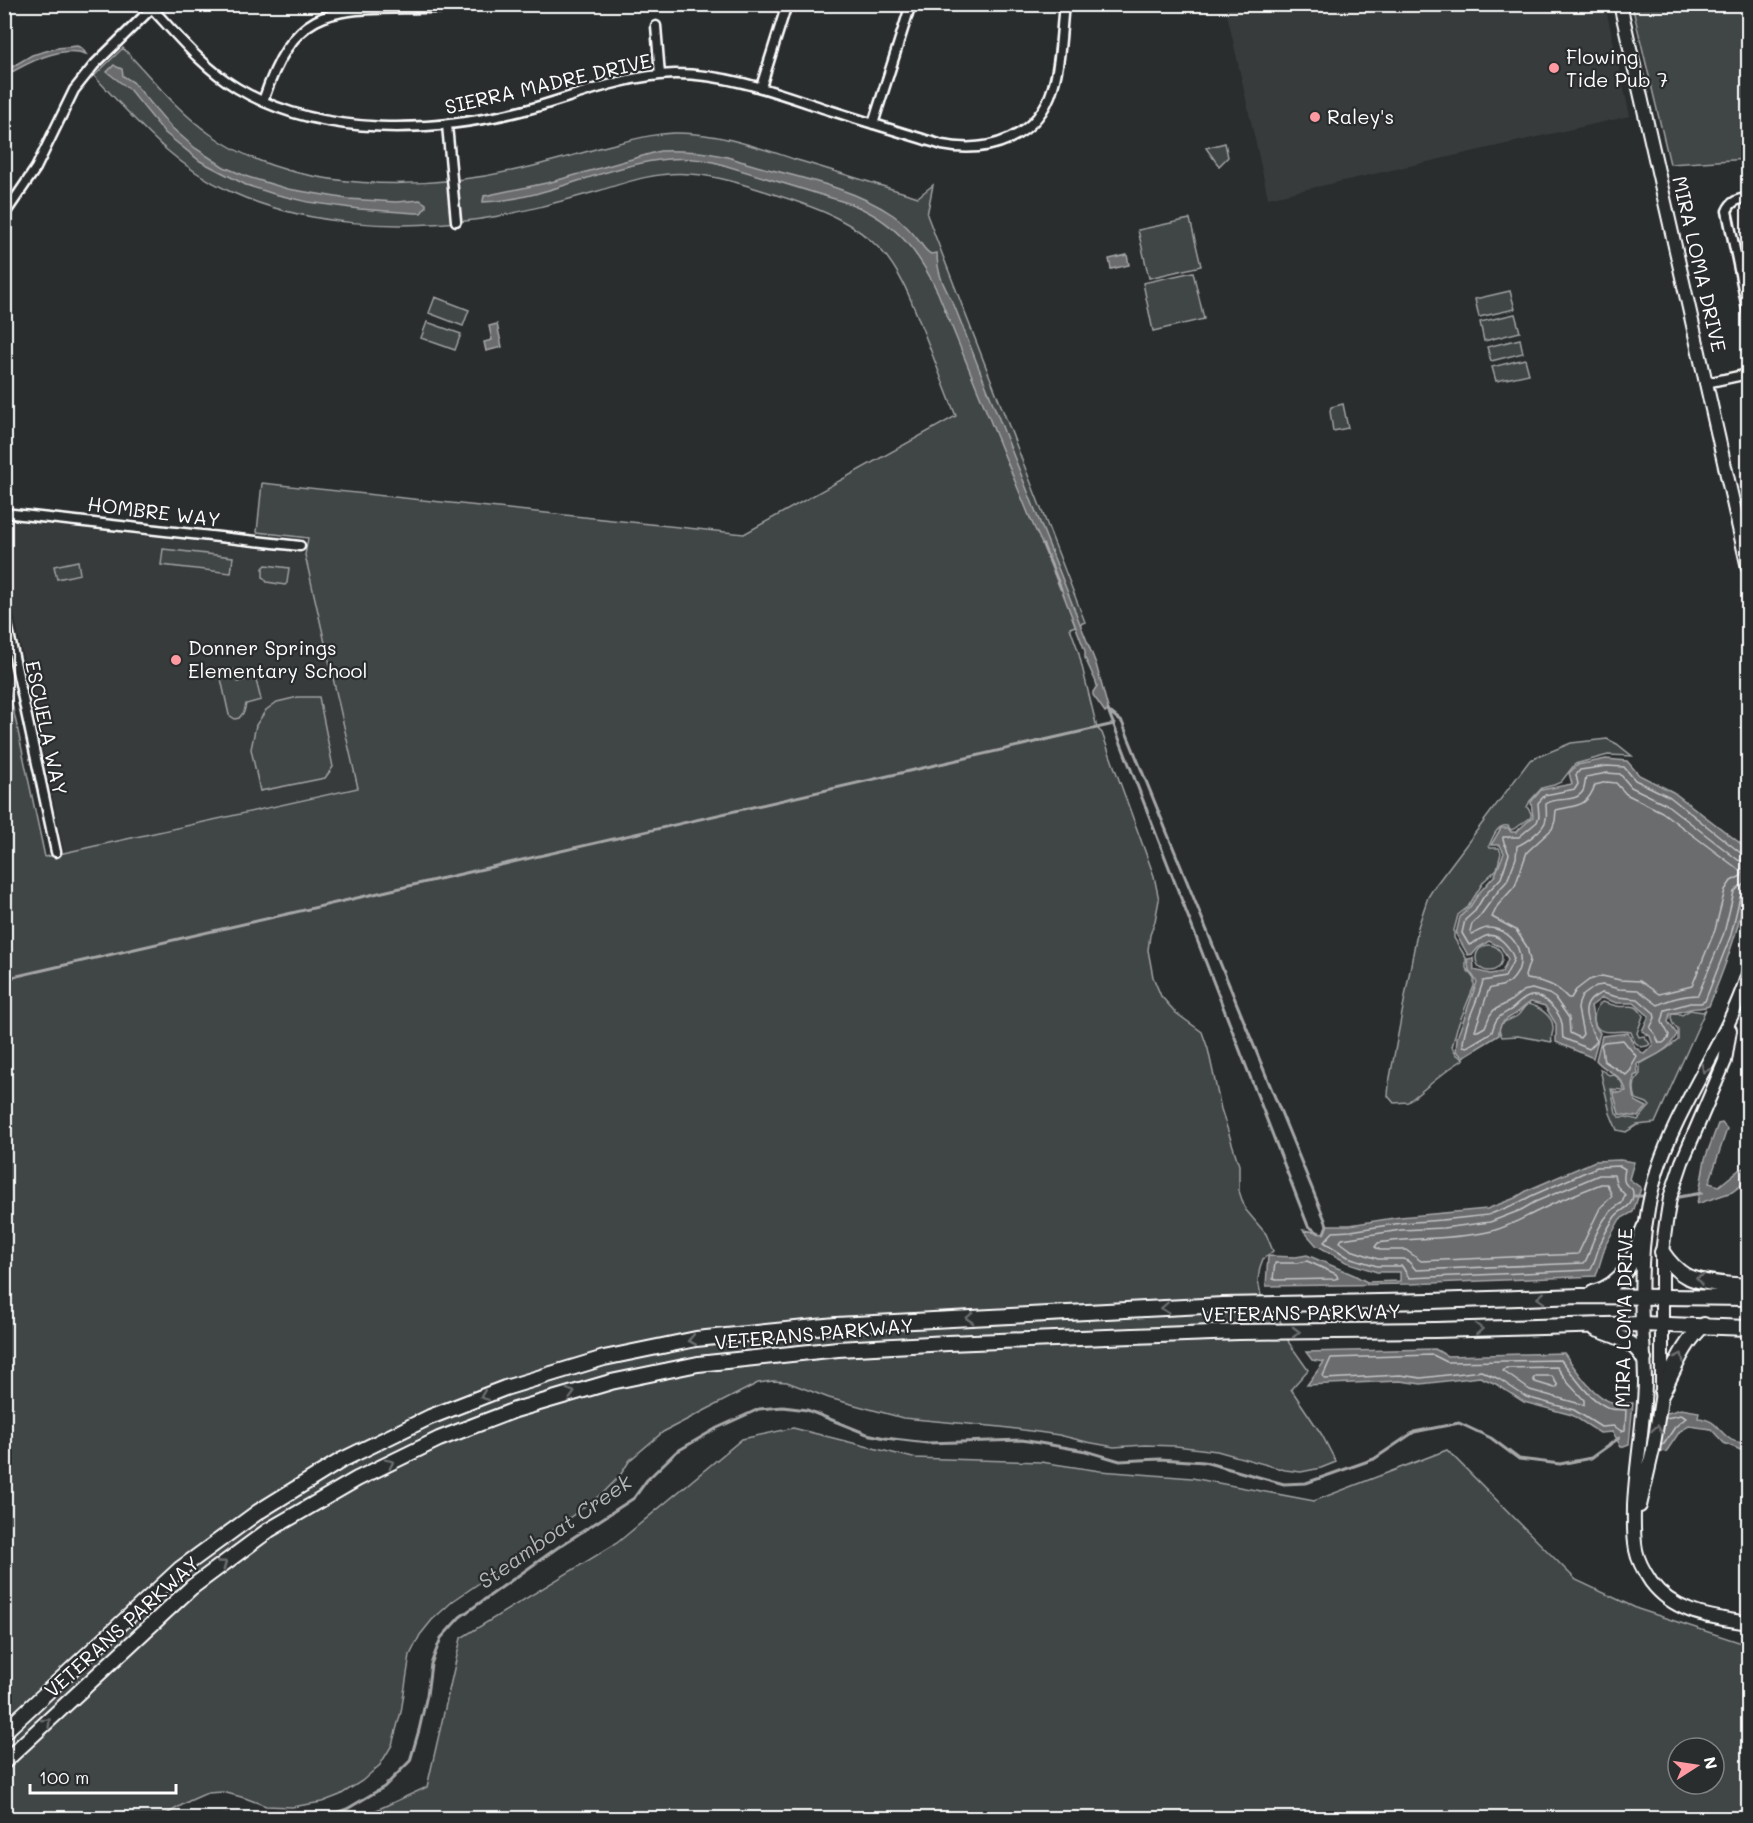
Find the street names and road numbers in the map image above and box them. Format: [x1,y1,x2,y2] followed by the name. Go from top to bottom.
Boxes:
[442,47,654,119] street label: SIERRA MADRE DRIVE
[1667,173,1733,354] street label: MIRA LOMA DRIVE
[86,490,222,532] street label: HOMBRE WAY
[20,658,74,798] street label: ESCUELA WAY
[1608,1228,1638,1408] street label: MIRA LOMA DRIVE
[1201,1297,1401,1327] street label: VETERANS PARKWAY
[713,1311,915,1355] street label: VETERANS PARKWAY
[38,1550,204,1703] street label: VETERANS PARKWAY

